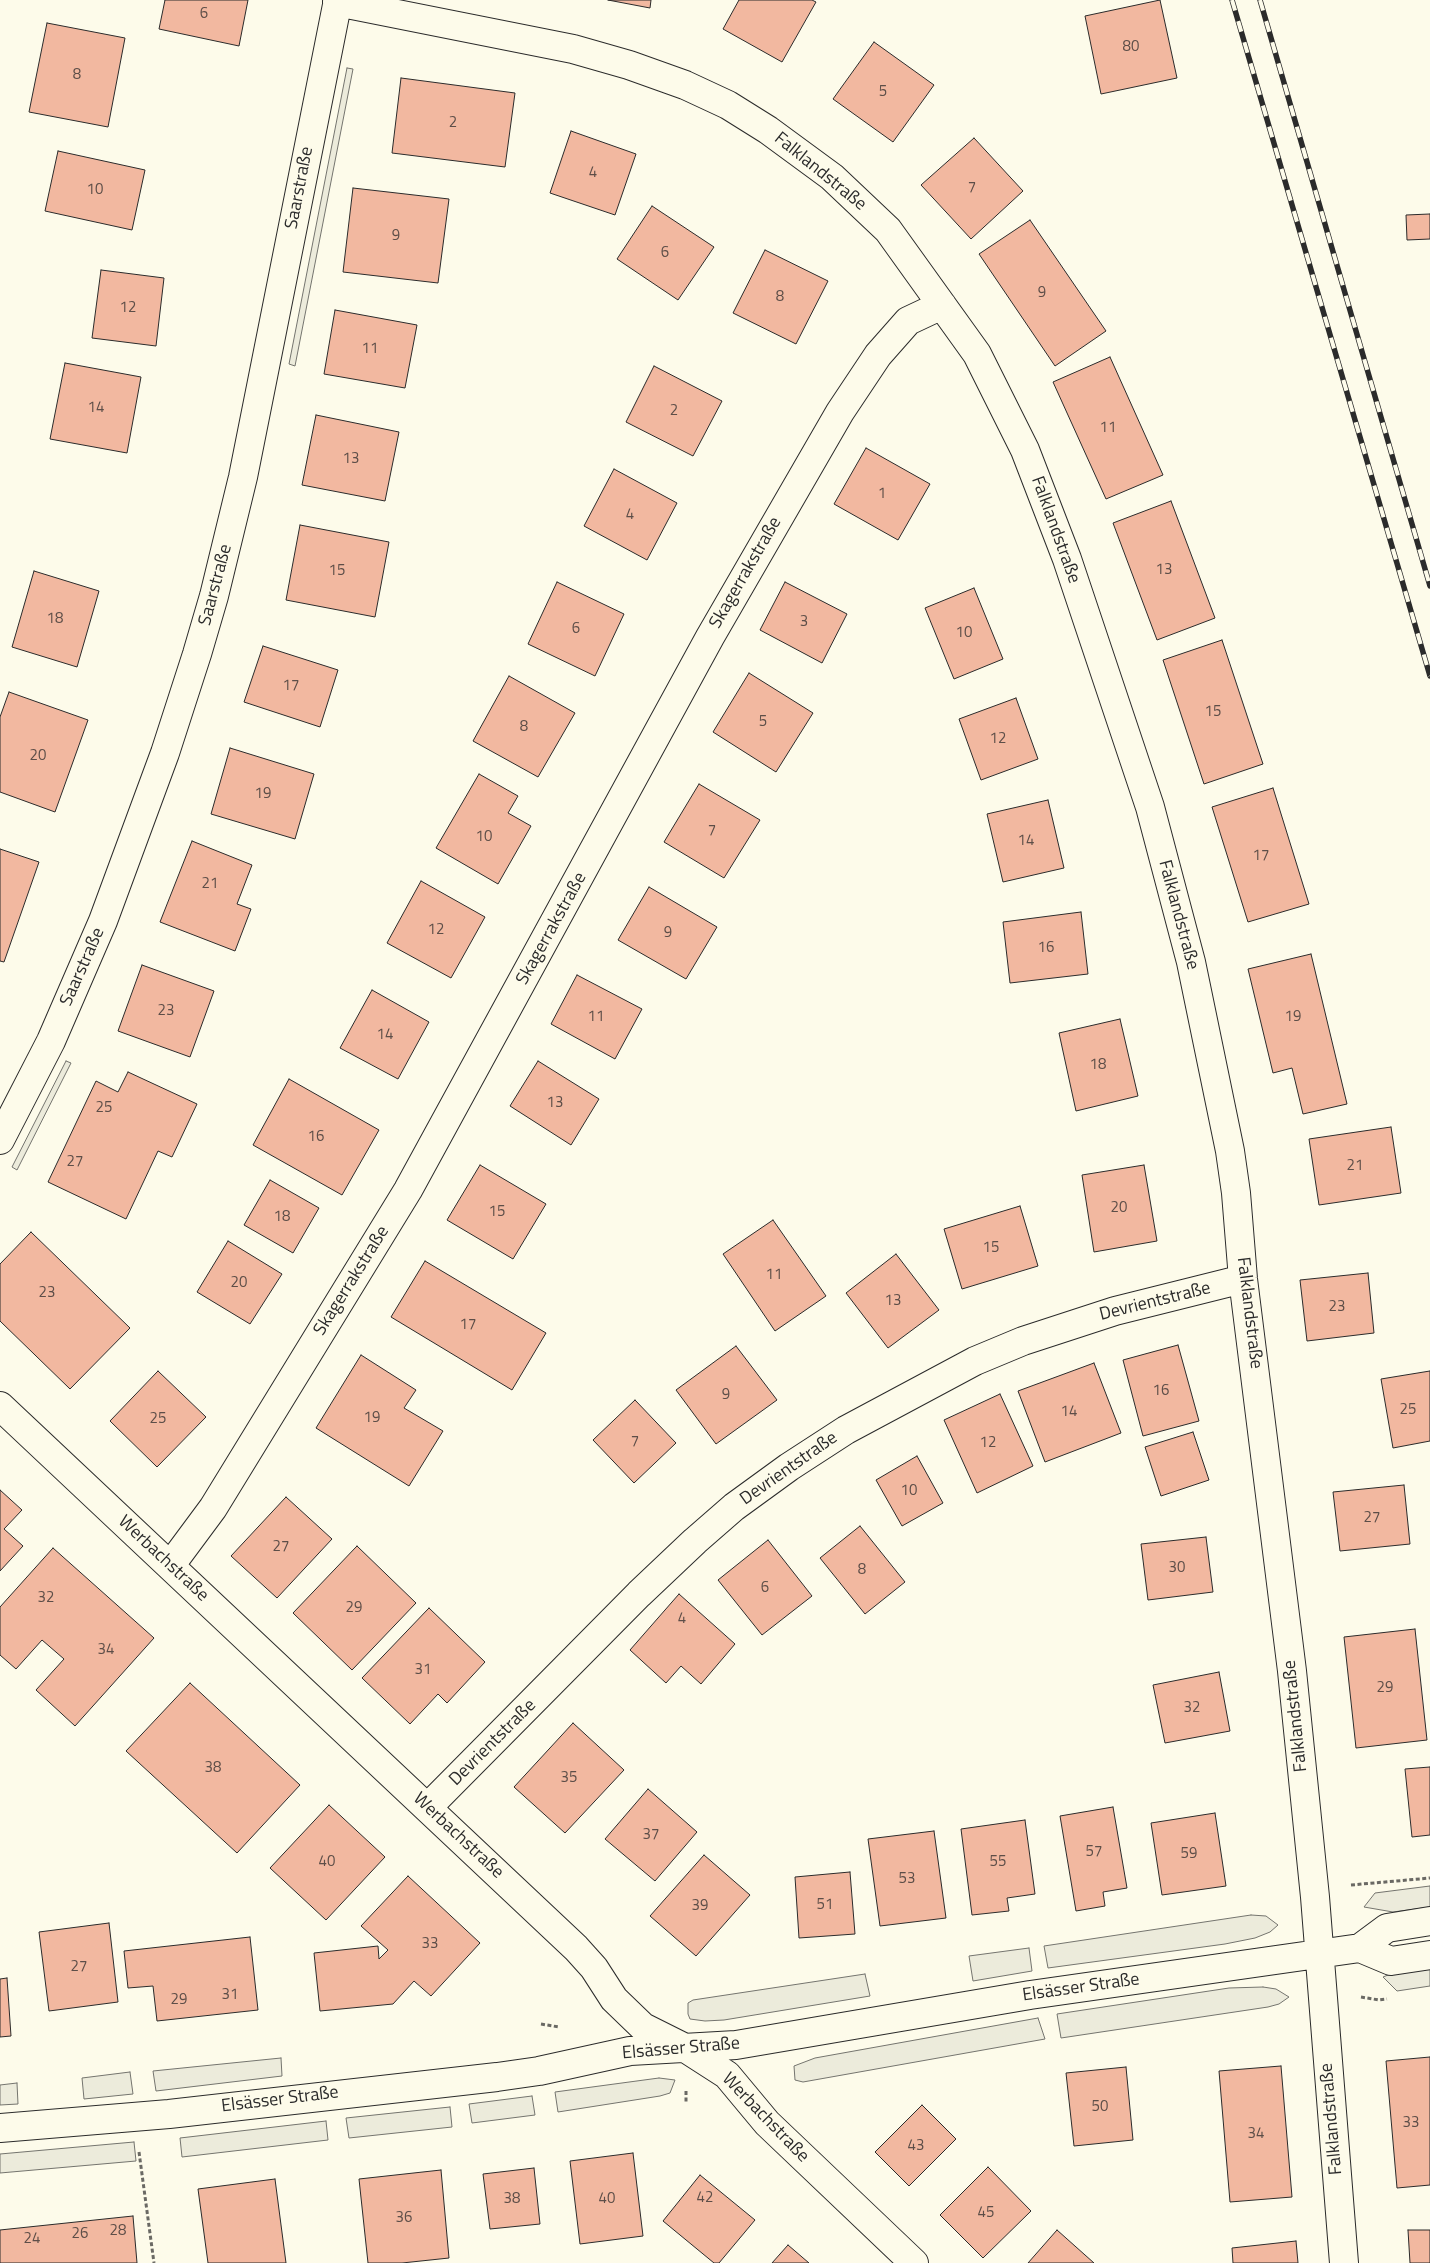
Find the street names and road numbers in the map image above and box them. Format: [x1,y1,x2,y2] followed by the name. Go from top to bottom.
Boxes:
[770,128,870,216] street label: Falklandstraße
[281,145,319,231] street label: Saarstraße
[1026,473,1084,587] street label: Falklandstraße
[705,513,787,633] street label: Skagerrakstraße
[195,542,237,628] street label: Saarstraße
[1153,858,1203,972] street label: Falklandstraße
[512,869,592,989] street label: Skagerrakstraße
[56,925,110,1009] street label: Saarstraße
[310,1222,394,1340] street label: Skagerrakstraße
[1231,1256,1267,1370] street label: Falklandstraße
[1097,1278,1213,1326] street label: Devrientstraße
[736,1428,842,1510] street label: Devrientstraße
[113,1511,213,1607] street label: Werbachstraße
[1279,1659,1313,1773] street label: Falklandstraße
[445,1695,541,1791] street label: Devrientstraße
[408,1788,508,1884] street label: Werbachstraße
[1021,1969,1141,2007] street label: Elsässer Straße
[621,2033,741,2065] street label: Elsässer Straße
[1316,2062,1348,2176] street label: Falklandstraße
[717,2069,813,2167] street label: Werbachstraße
[220,2082,340,2118] street label: Elsässer Straße

